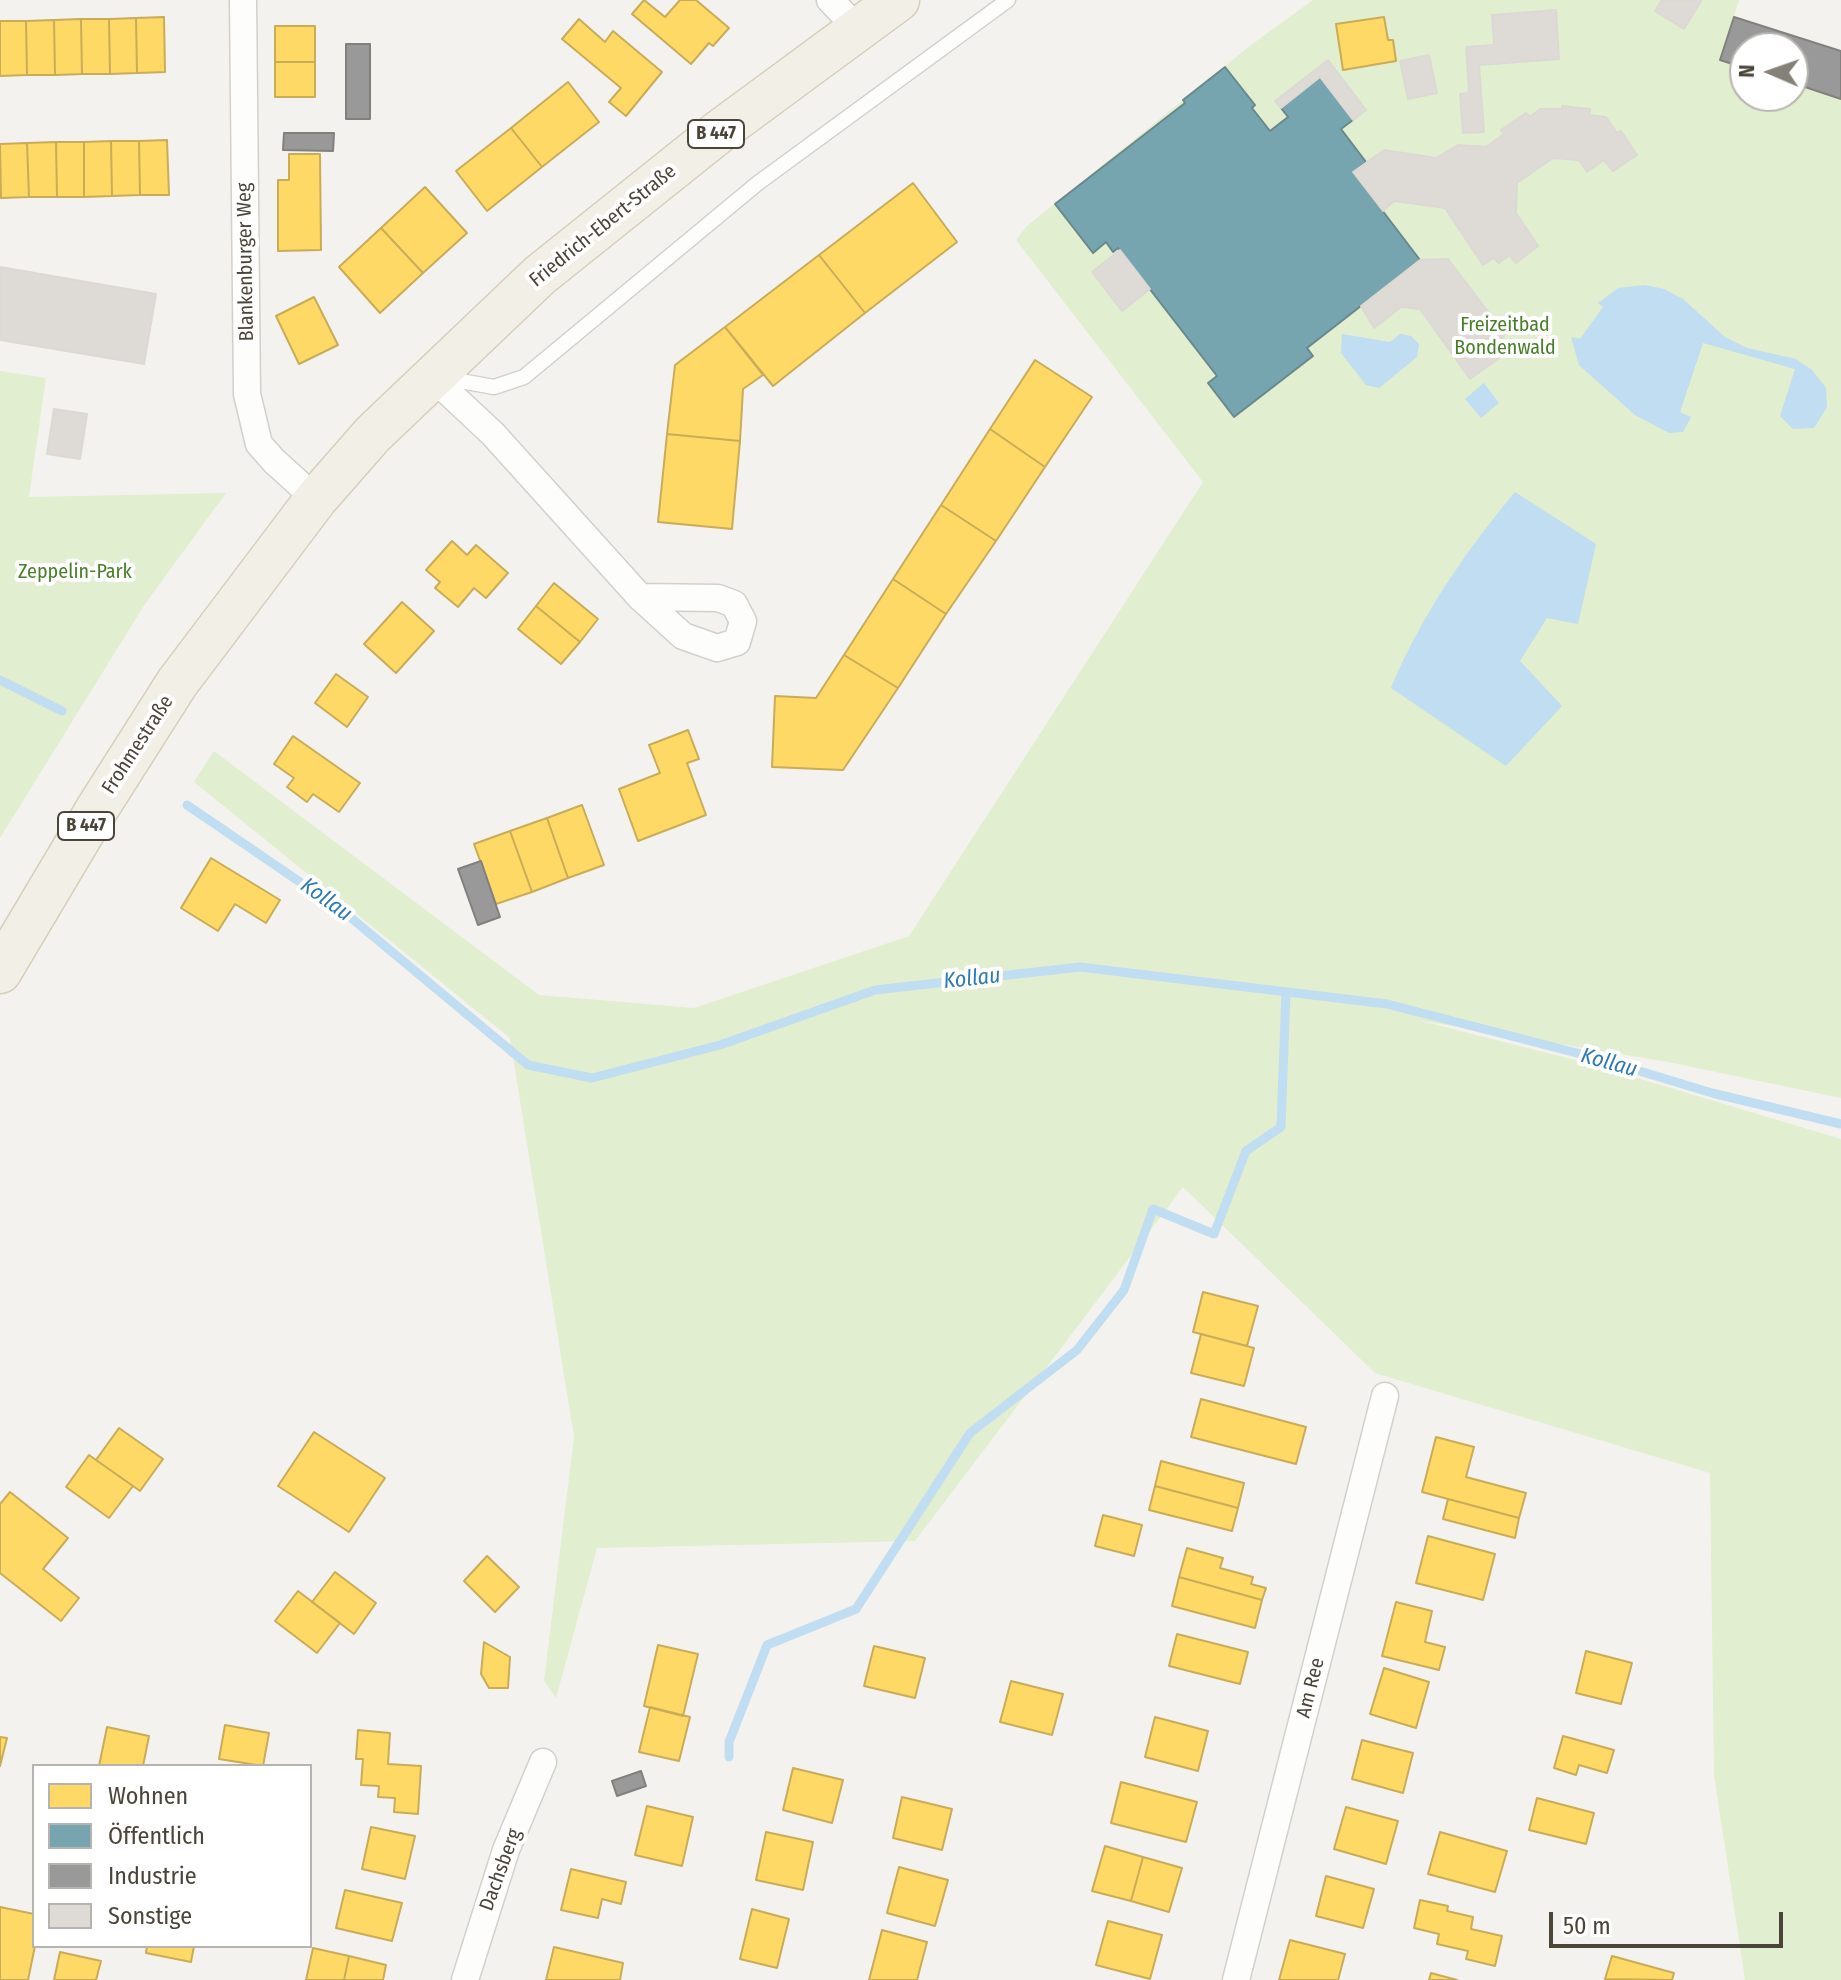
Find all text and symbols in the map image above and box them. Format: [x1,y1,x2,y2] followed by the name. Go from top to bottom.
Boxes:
[1729,32,1809,112] north arrow
[1733,64,1760,78] text: N
[688,120,744,148] road number: B 447
[525,160,681,292] street label: Friedrich-Ebert-Straße
[233,183,259,341] street label: Blankenburger Weg
[1454,313,1556,360] park label: Freizeitbad Bondenwald
[18,560,132,584] park label: Zeppelin-Park
[97,691,179,799] street label: Frohmestraße
[58,812,114,840] road number: B 447
[295,873,357,927] water label: Kollau
[942,963,1002,995] water label: Kollau
[1578,1043,1640,1083] water label: Kollau
[1292,1656,1330,1720] street label: Am Ree
[32,1764,312,1948] legend
[108,1782,188,1810] text: Wohnen
[108,1822,205,1850] text: Öffentlich
[475,1826,527,1914] street label: Dachsberg
[108,1862,197,1890] text: Industrie
[1553,1896,1787,1946] scale bar
[108,1902,192,1930] text: Sonstige
[1563,1912,1611,1940] text: 50 m

